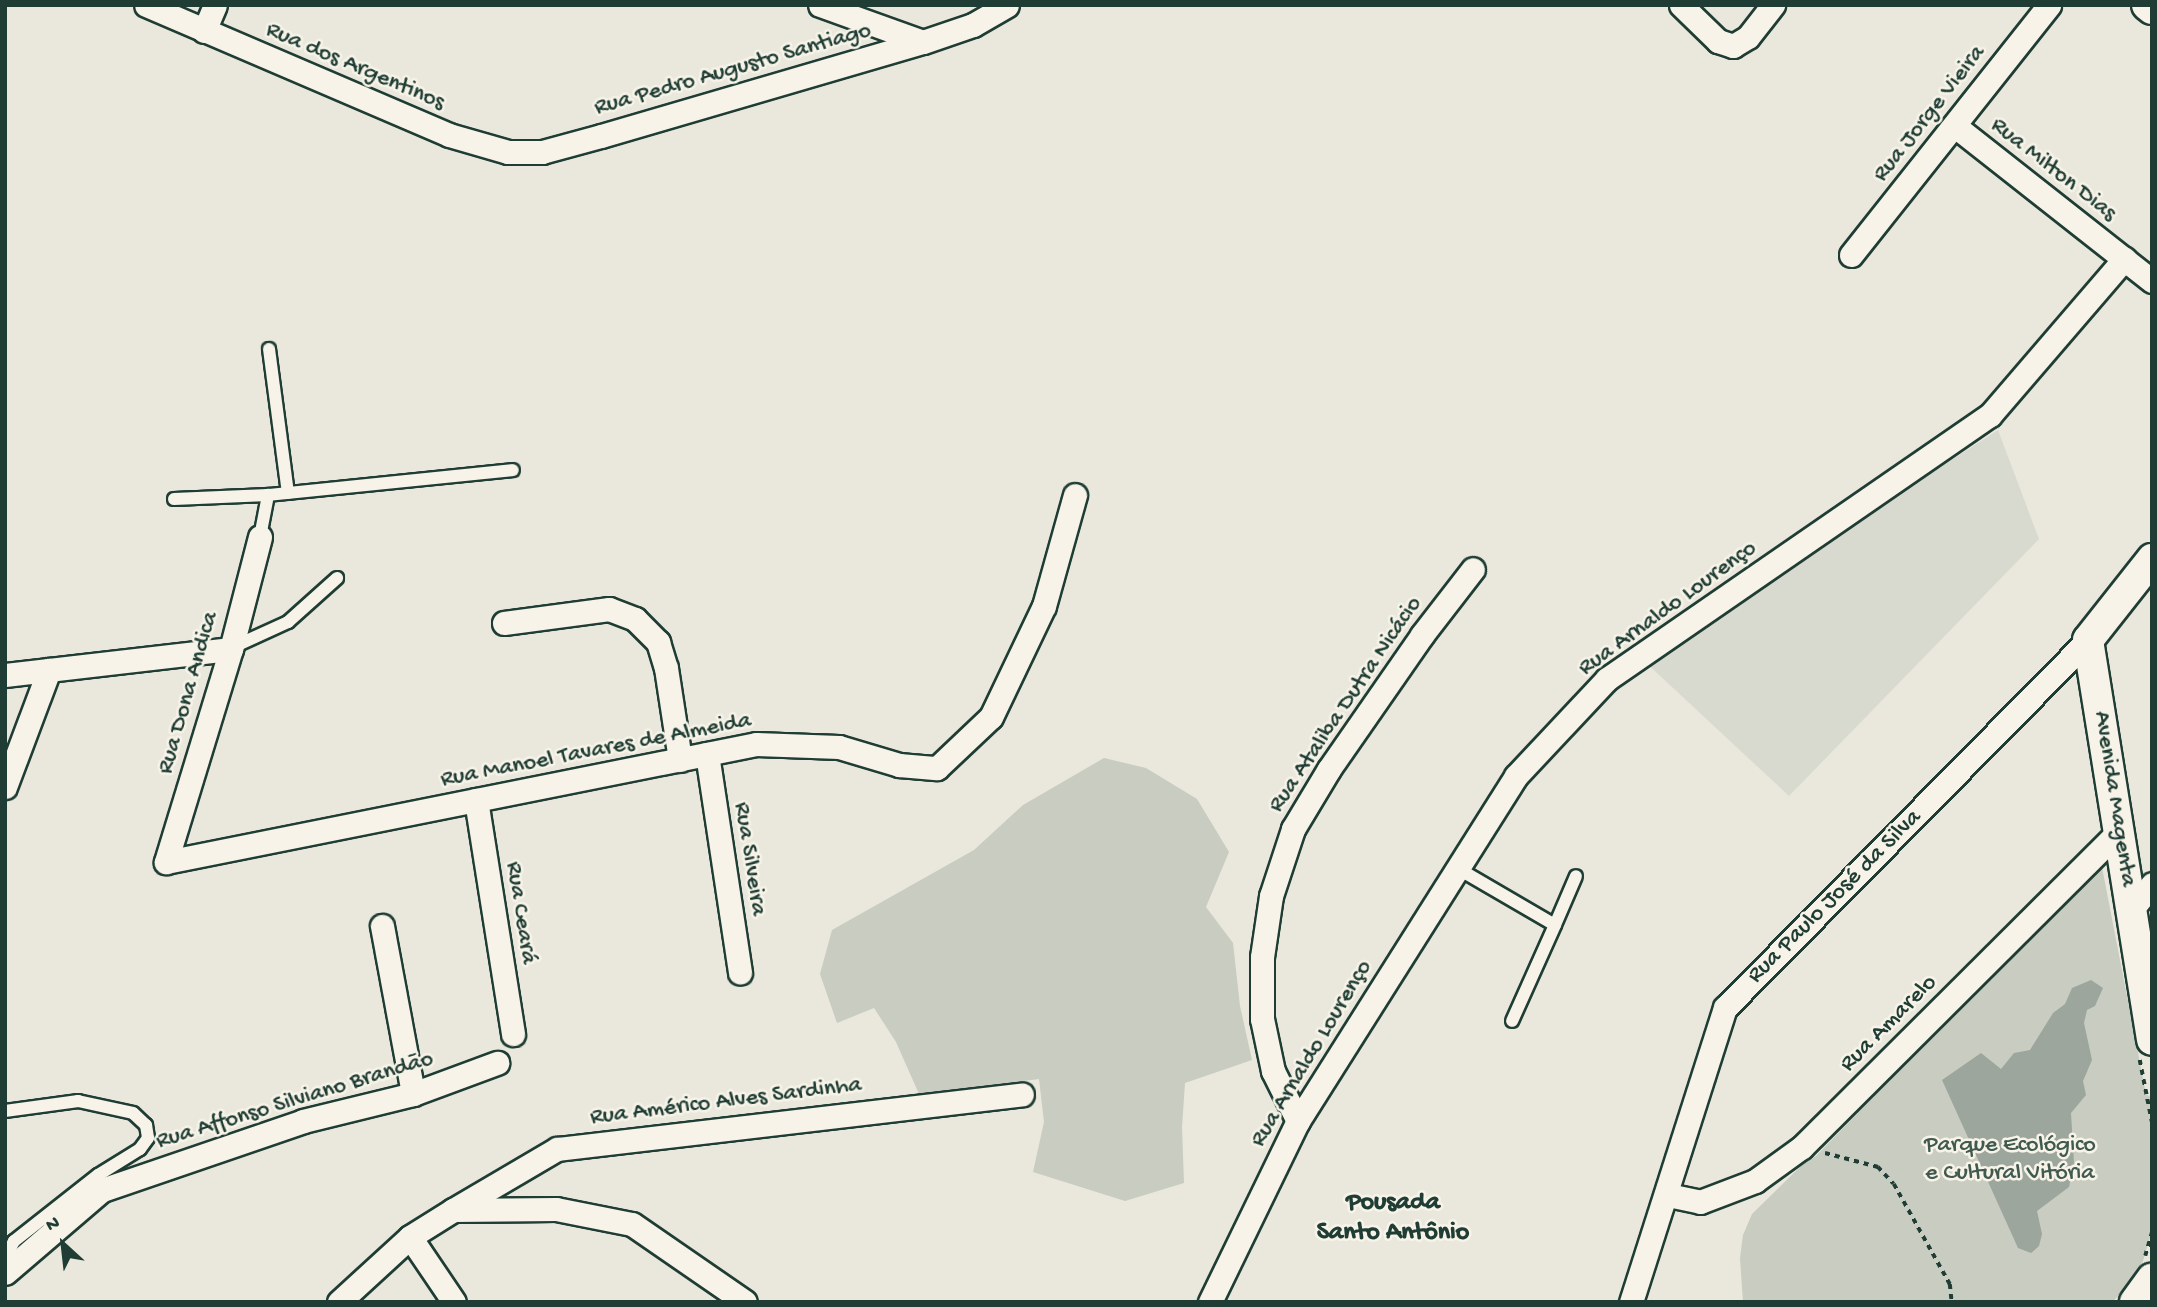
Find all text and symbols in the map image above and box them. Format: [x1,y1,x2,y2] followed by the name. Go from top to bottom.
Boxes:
[261,16,449,118] street label: Rua dos Argentinos
[591,17,875,123] street label: Rua Pedro Augusto Santiago
[1867,40,1993,188] street label: Rua Jorge Vieira
[1984,112,2122,228] street label: Rua Milton Dias
[1573,535,1763,683] street label: Rua Arnaldo Lourenço
[1263,591,1429,819] street label: Rua Ataliba Dutra Nicácio
[152,608,226,778] street label: Rua Dona Andica
[438,707,754,795] street label: Rua Manoel Tavares de Almeida
[2086,709,2142,889] street label: Avenida Magenta
[726,800,772,918] street label: Rua Silveira
[1742,804,1928,990] street label: Rua Paulo José da Silva
[498,860,542,966] street label: Rua Ceará
[1245,955,1379,1153] street label: Rua Arnaldo Lourenço
[1834,969,1944,1079] street label: Rua Amarelo
[153,1045,437,1157] street label: Rua Affonso Silviano Brandão
[589,1071,863,1133] street label: Rua Américo Alves Sardinha
[1924,1132,2096,1188] park label: Parque Ecológico e Cultural Vitória
[1317,1188,1469,1250] district label: Pousada Santo Antônio
[28,1209,98,1279] north arrow
[42,1212,64,1238] text: N

